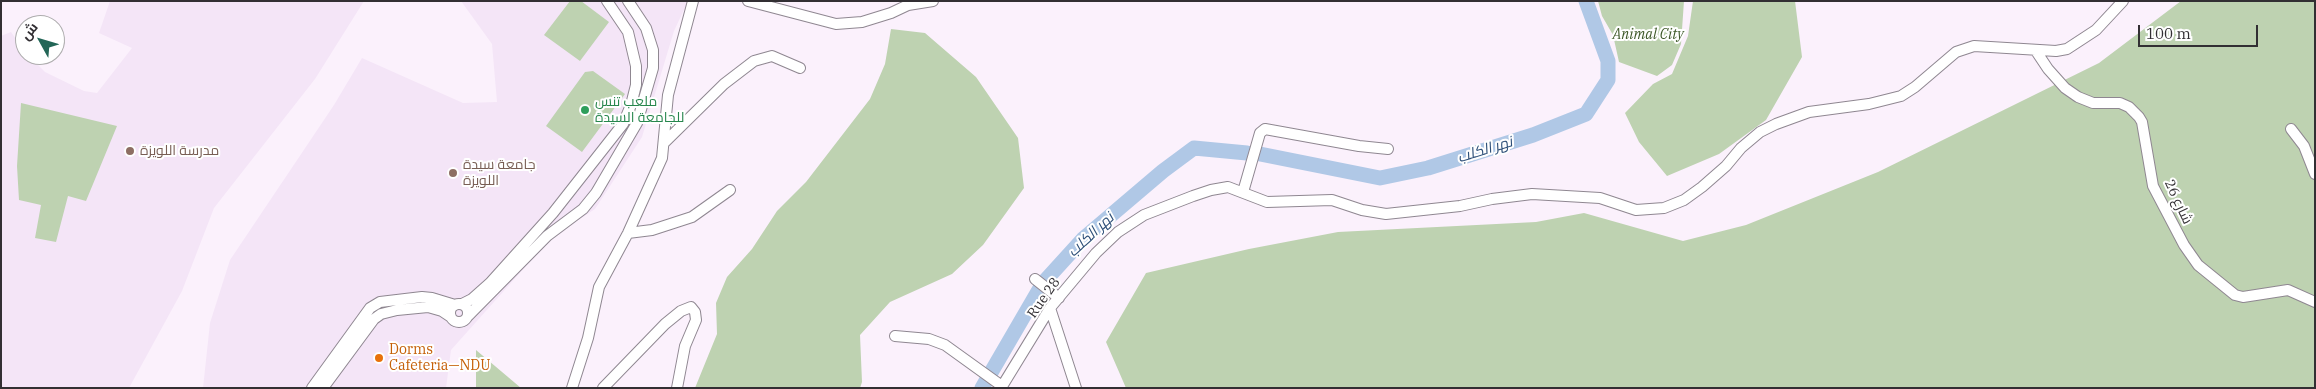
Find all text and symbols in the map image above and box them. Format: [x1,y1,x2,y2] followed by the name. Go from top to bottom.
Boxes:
[15,15,65,65] north arrow
[2141,15,2261,47] scale bar
[16,19,42,44] text: ش
[2146,24,2191,43] text: 100 m
[1612,27,1684,43] park label: Animal City
[595,94,684,126] place label: ملعب تنس للجامعة السيدة
[579,104,591,116] marker: ملعب تنس للجامعة السيدة
[1455,133,1515,167] water label: نهر الكلب
[140,143,219,159] place label: مدرسة اللويزة
[124,145,136,157] marker: مدرسة اللويزة
[463,157,535,190] place label: جامعة سيدة اللويزة
[447,167,459,179] marker: جامعة سيدة اللويزة
[2160,177,2196,227] street label: شارع 26
[1064,209,1118,261] water label: نهر الكلب
[1024,275,1064,321] street label: Rue 28
[389,342,490,374] place label: Dorms Cafeteria—NDU
[373,352,385,364] marker: Dorms Cafeteria—NDU

